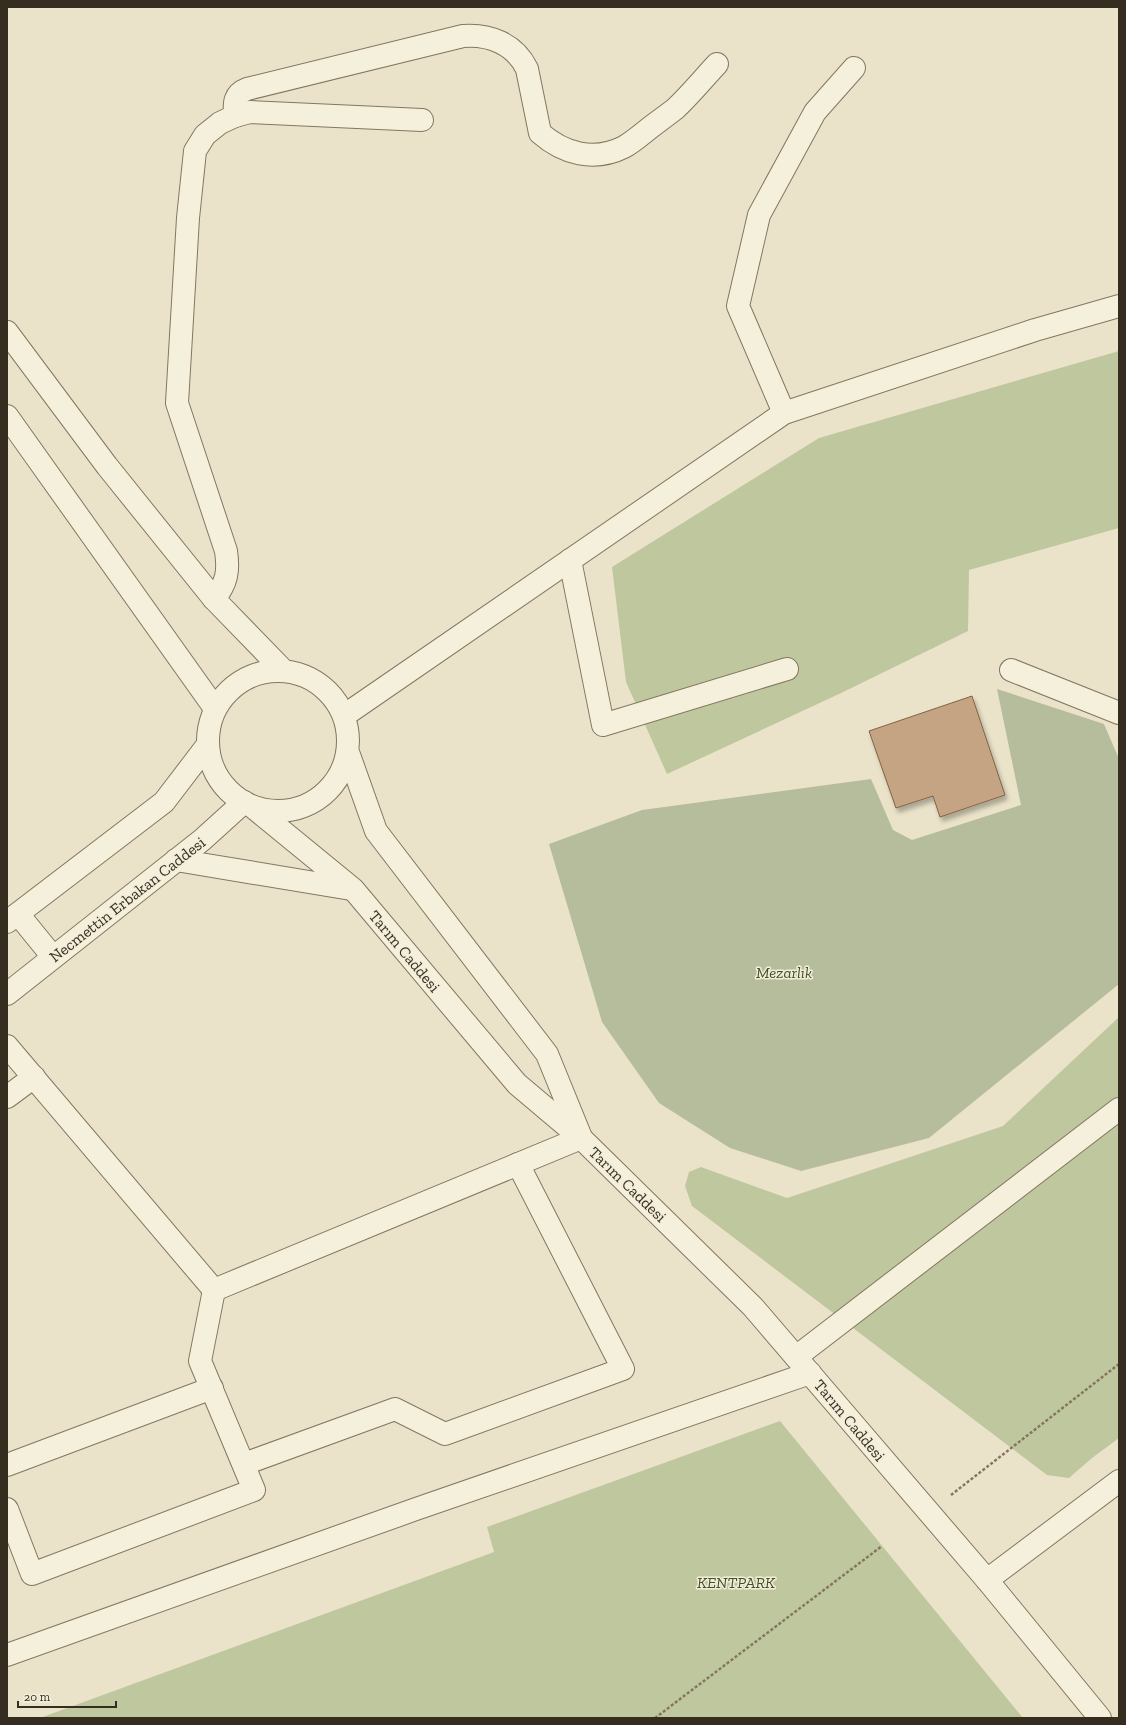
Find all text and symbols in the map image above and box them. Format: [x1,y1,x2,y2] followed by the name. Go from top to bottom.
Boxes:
[46,832,210,966] street label: Necmettin Erbakan Caddesi
[365,907,445,996] street label: Tarım Caddesi
[756,963,812,982] park label: Mezarlık
[585,1143,671,1226] street label: Tarım Caddesi
[810,1376,890,1465] street label: Tarım Caddesi
[697,1573,776,1592] park label: KENTPARK
[18,1683,116,1709] scale bar
[24,1690,51,1704] text: 20 m

